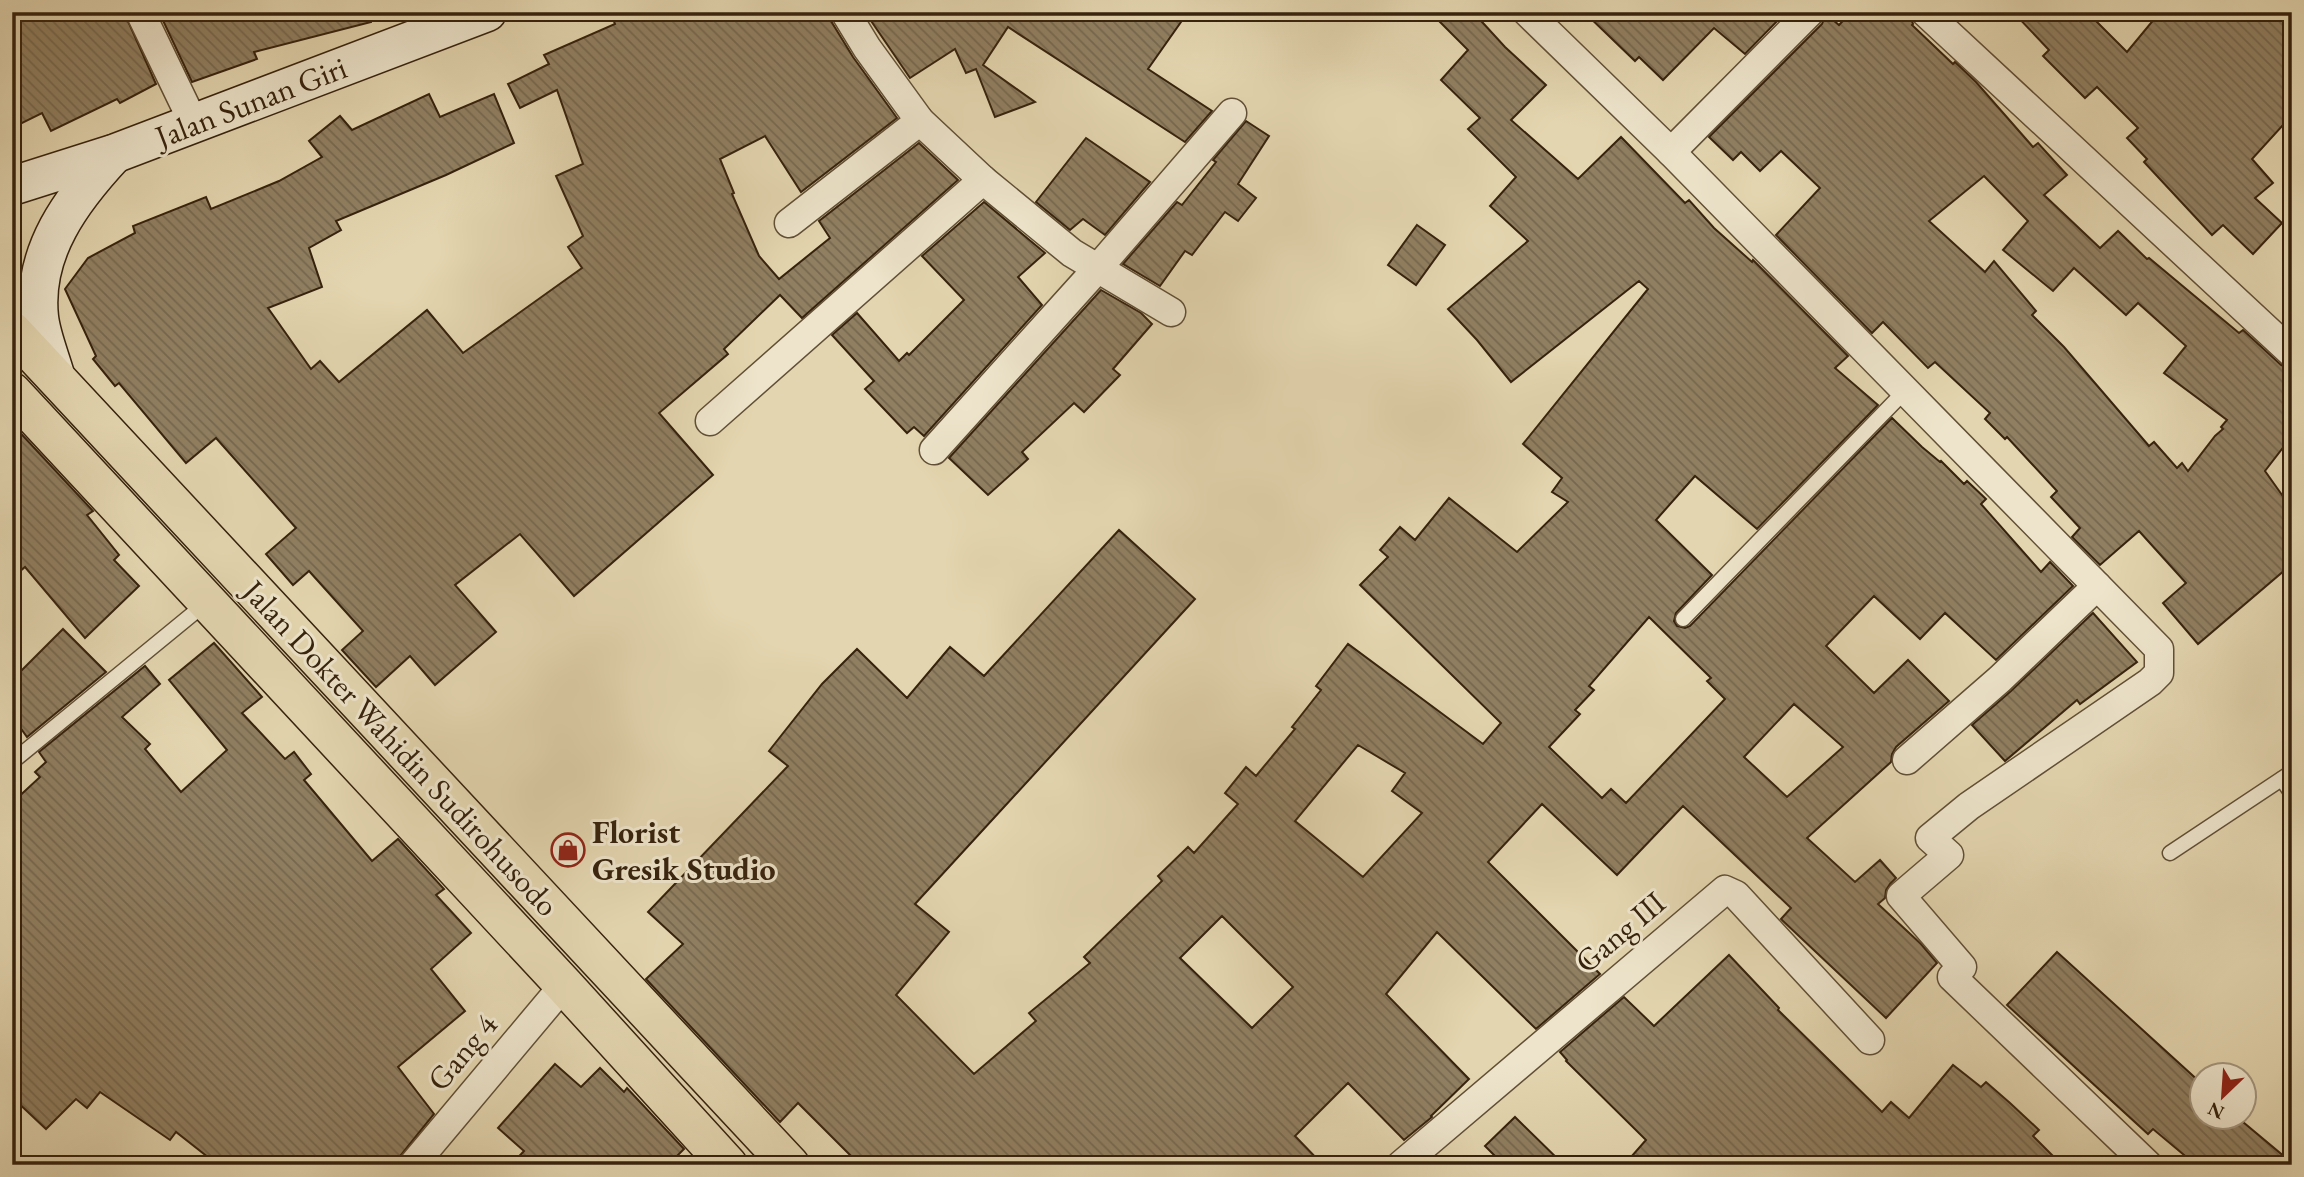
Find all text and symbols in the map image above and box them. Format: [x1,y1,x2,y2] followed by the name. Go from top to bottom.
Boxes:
[146,46,353,159] street label: Jalan Sunan Giri
[232,569,568,925] street label: Jalan Dokter Wahidin Sudirohusodo
[592,811,776,890] place label: Florist Gresik Studio
[549,831,587,869] shop icon: Florist Gresik Studio
[1566,882,1674,982] street label: Gang III
[417,1004,507,1099] street label: Gang 4
[2188,1062,2258,1132] north arrow
[2203,1096,2228,1126] text: N

